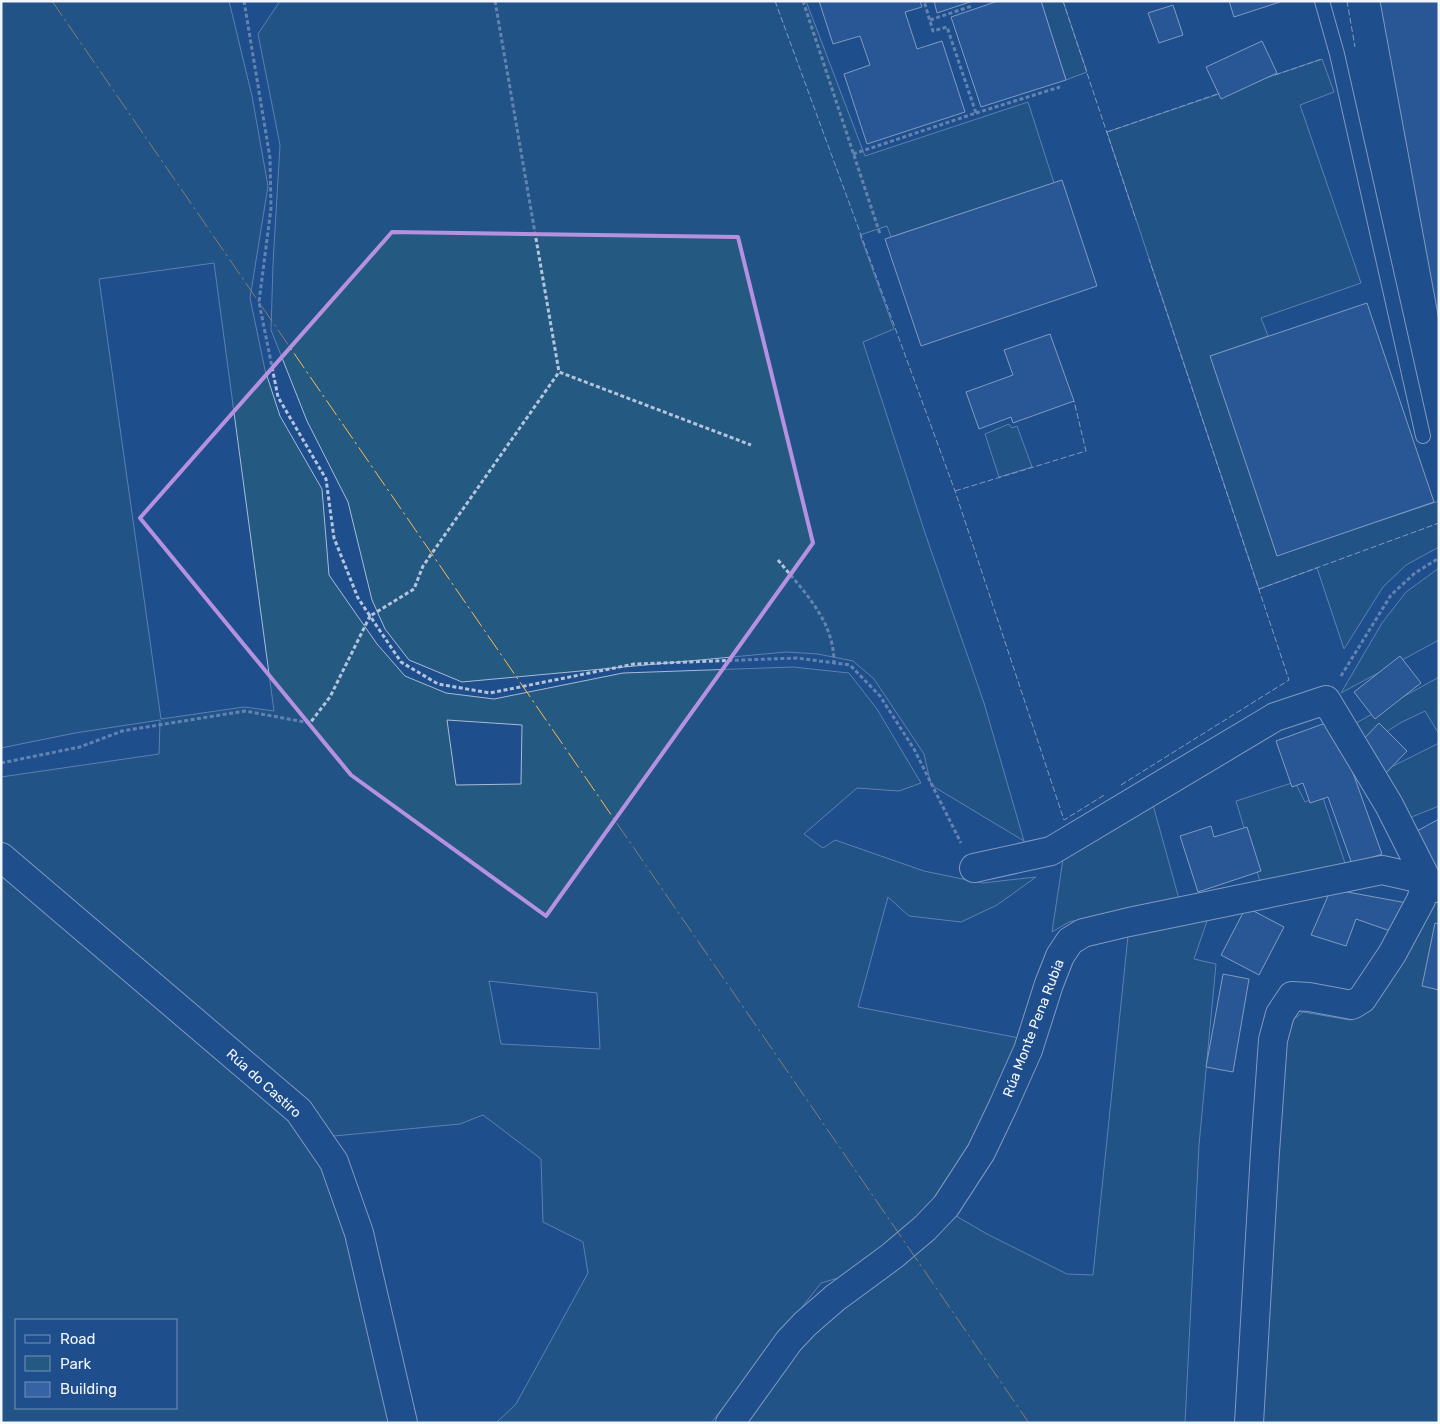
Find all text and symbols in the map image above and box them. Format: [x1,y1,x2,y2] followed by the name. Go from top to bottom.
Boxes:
[999,957,1068,1100] street label: Rúa Monte Pena Rubia
[223,1045,305,1121] street label: Rúa do Castiro
[15,1319,178,1409] legend
[60,1330,96,1348] text: Road
[60,1355,91,1373] text: Park
[60,1380,117,1398] text: Building

